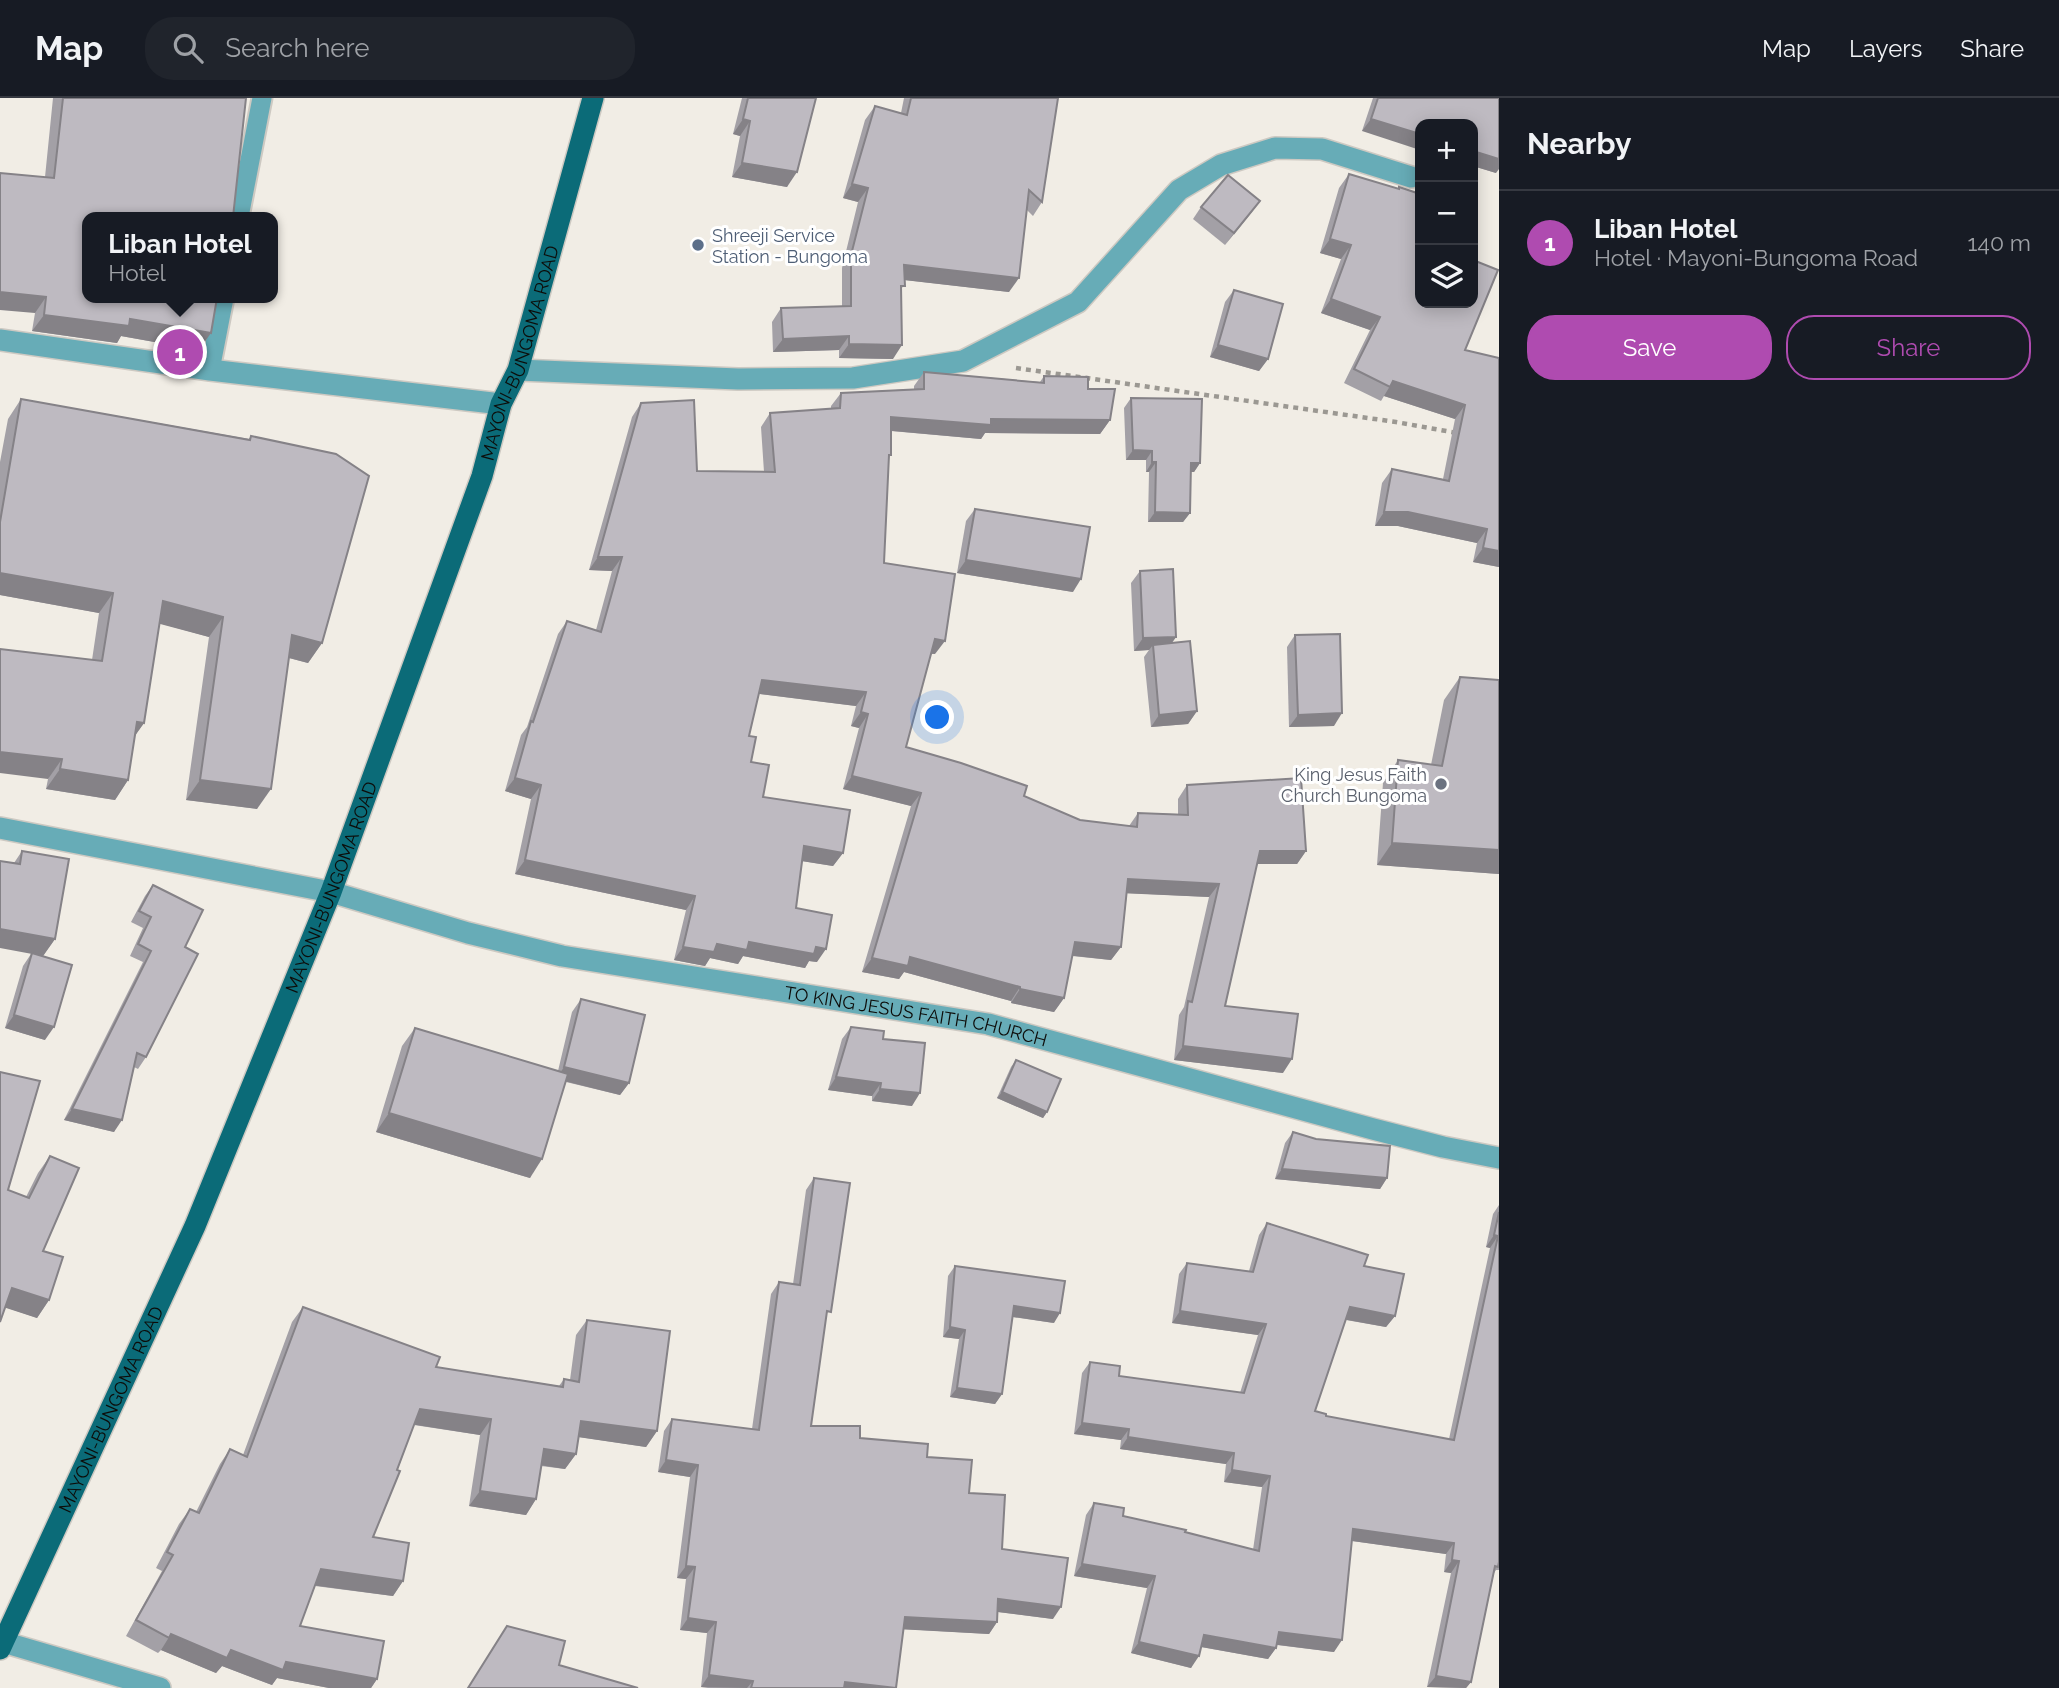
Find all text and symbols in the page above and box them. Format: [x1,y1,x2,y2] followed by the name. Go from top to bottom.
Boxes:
[145,17,635,80] search box
[35,29,103,68] text: Map
[169,29,207,67] icon: search
[225,33,370,63] text: Search here
[1762,34,1811,63] text: Map
[1849,34,1922,63] text: Layers
[1960,34,2024,63] text: Share
[1415,119,1478,308] map controls
[1415,119,1478,182] button: +
[1527,126,1631,161] text: Nearby
[1415,182,1478,245] button: −
[82,212,278,303] popup
[1594,214,1737,244] text: Liban Hotel
[712,225,868,267] place label: Shreeji Service Station - Bungoma
[108,229,252,259] text: Liban Hotel
[1544,229,1556,256] text: 1
[1968,229,2031,256] text: 140 m
[690,237,706,253] marker: Shreeji Service Station - Bungoma
[476,243,562,463] street label: MAYONI-BUNGOMA ROAD
[1594,244,1918,271] text: Hotel · Mayoni-Bungoma Road
[1415,245,1478,308] button: layers
[108,259,166,286] text: Hotel
[1527,315,1772,380] button: Save
[1786,315,2031,380] button: Share
[157,326,203,378] pin: 1
[920,700,954,734] your location
[1281,764,1427,806] place label: King Jesus Faith Church Bungoma
[1433,776,1449,792] marker: King Jesus Faith Church Bungoma
[281,778,381,996] street label: MAYONI-BUNGOMA ROAD
[783,981,1050,1050] street label: TO KING JESUS FAITH CHURCH
[54,1303,167,1516] street label: MAYONI-BUNGOMA ROAD

